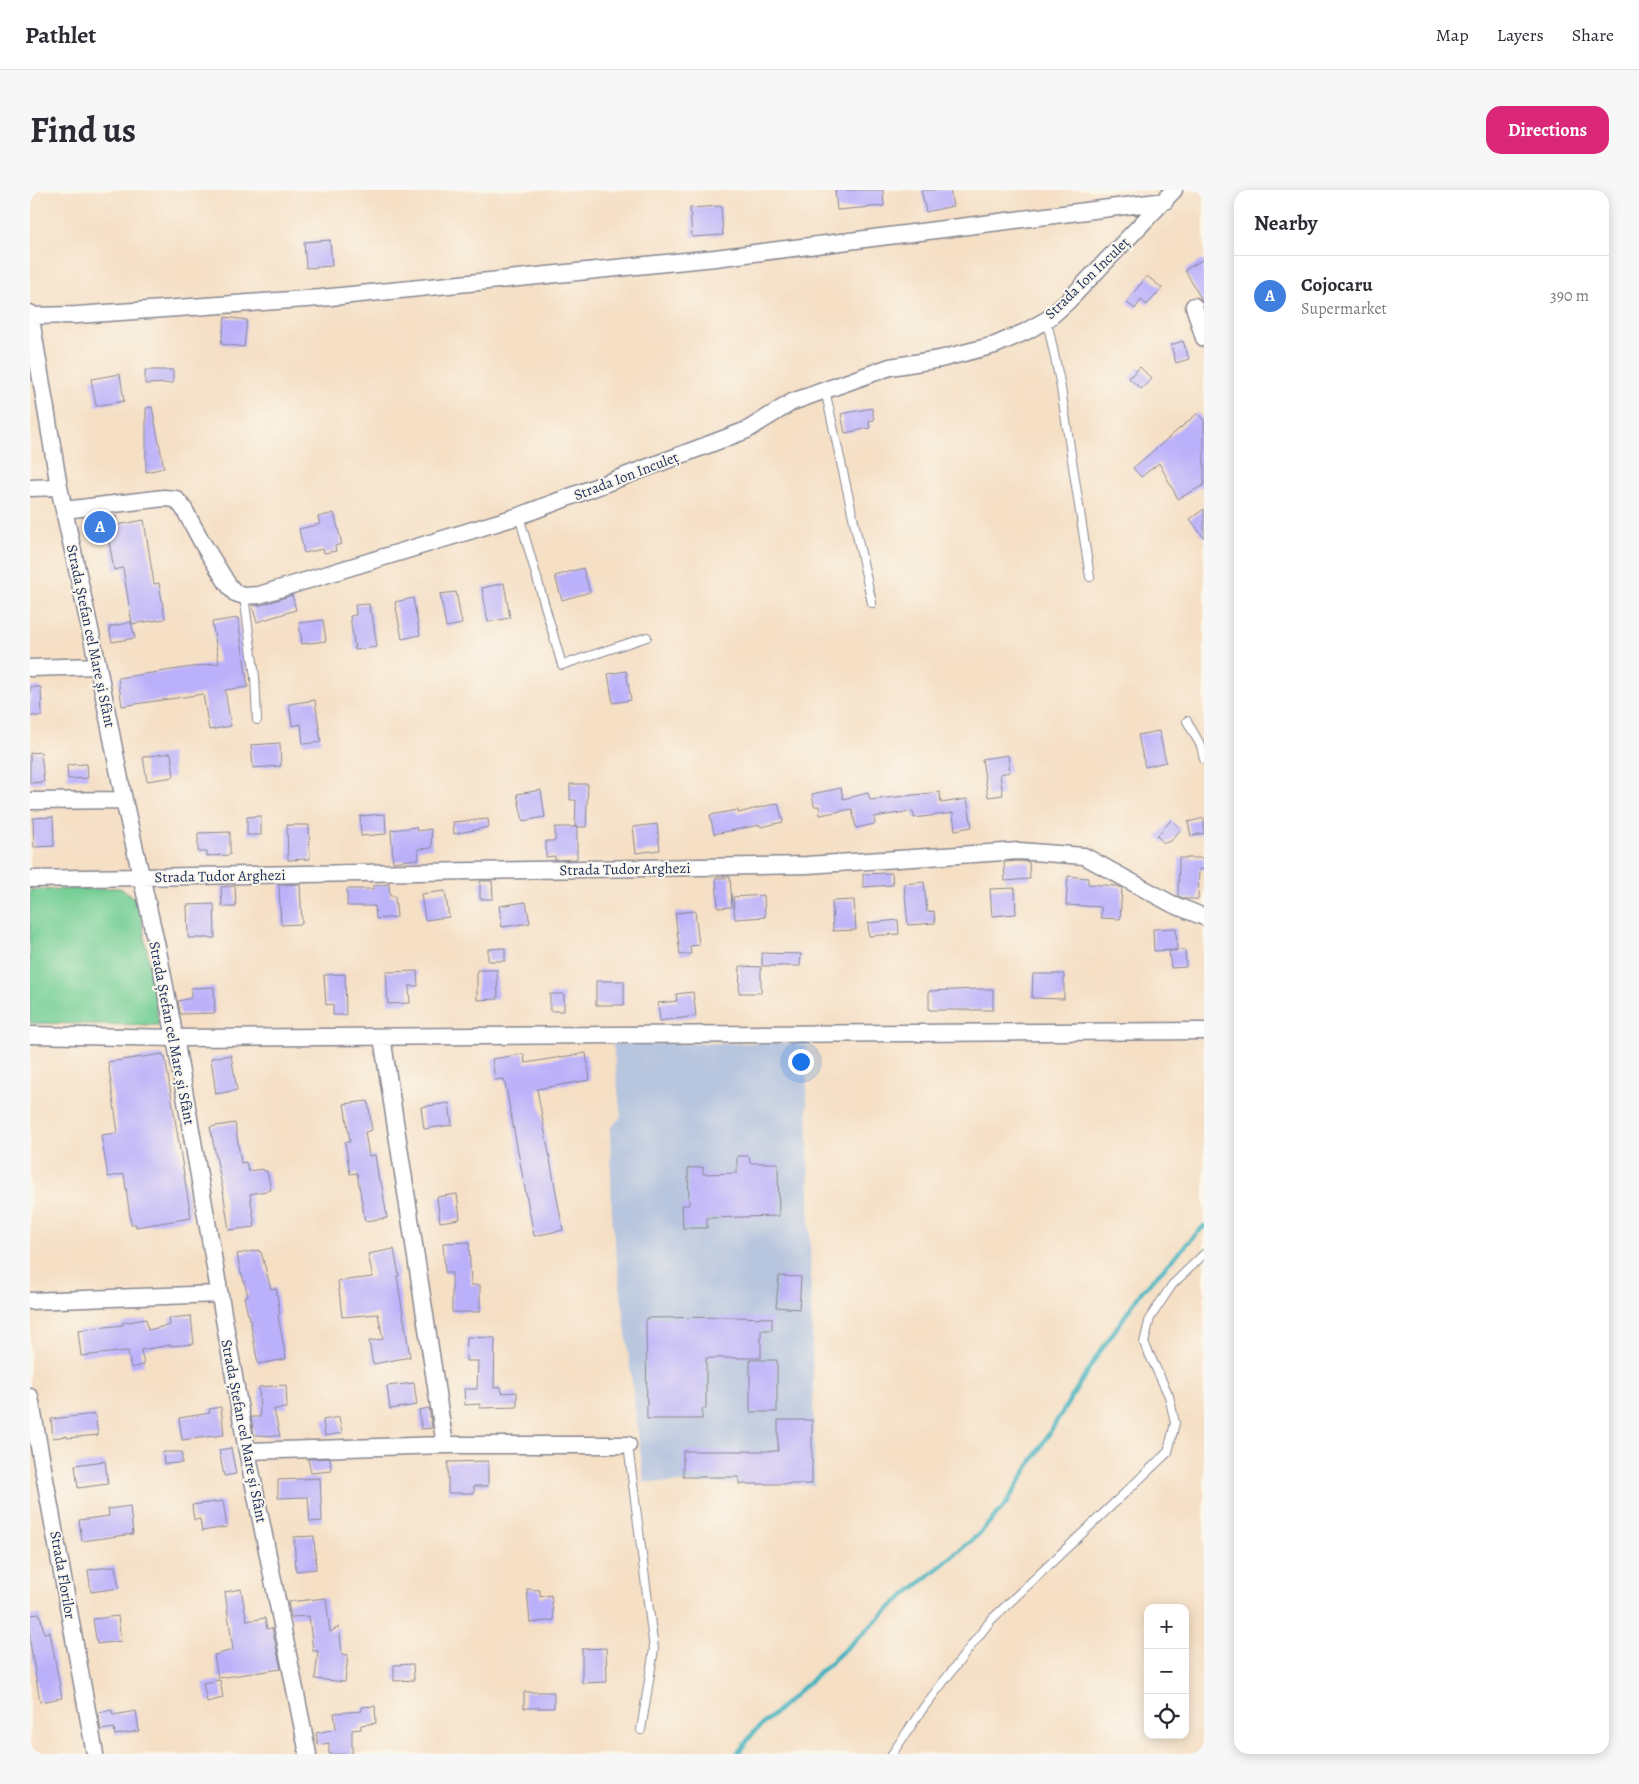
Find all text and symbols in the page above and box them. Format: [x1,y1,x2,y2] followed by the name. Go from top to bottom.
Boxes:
[25,19,96,51] text: Pathlet
[1436,23,1469,47] text: Map
[1497,23,1544,47] text: Layers
[1572,23,1614,47] text: Share
[30,106,136,154] text: Find us
[1486,106,1609,154] button: Directions
[1254,209,1317,237] text: Nearby
[1040,232,1134,324] street label: Strada Ion Inculeț
[1301,272,1373,298] text: Cojocaru
[1265,285,1275,307] text: A
[1550,285,1589,307] text: 390 m
[1301,298,1387,320] text: Supermarket
[571,447,681,505] street label: Strada Ion Inculeț
[84,508,116,546] pin: A
[62,543,120,729] street label: Strada Ștefan cel Mare și Sfânt
[559,858,691,880] street label: Strada Tudor Arghezi
[154,865,286,887] street label: Strada Tudor Arghezi
[144,940,200,1127] street label: Strada Ștefan cel Mare și Sfânt
[788,1049,814,1075] your location
[216,1338,272,1525] street label: Strada Ștefan cel Mare și Sfânt
[45,1529,81,1621] street label: Strada Florilor
[1144,1604,1189,1739] map controls
[1144,1604,1189,1649] button: +
[1144,1649,1189,1694] button: −
[1144,1694,1189,1739] button: locate

